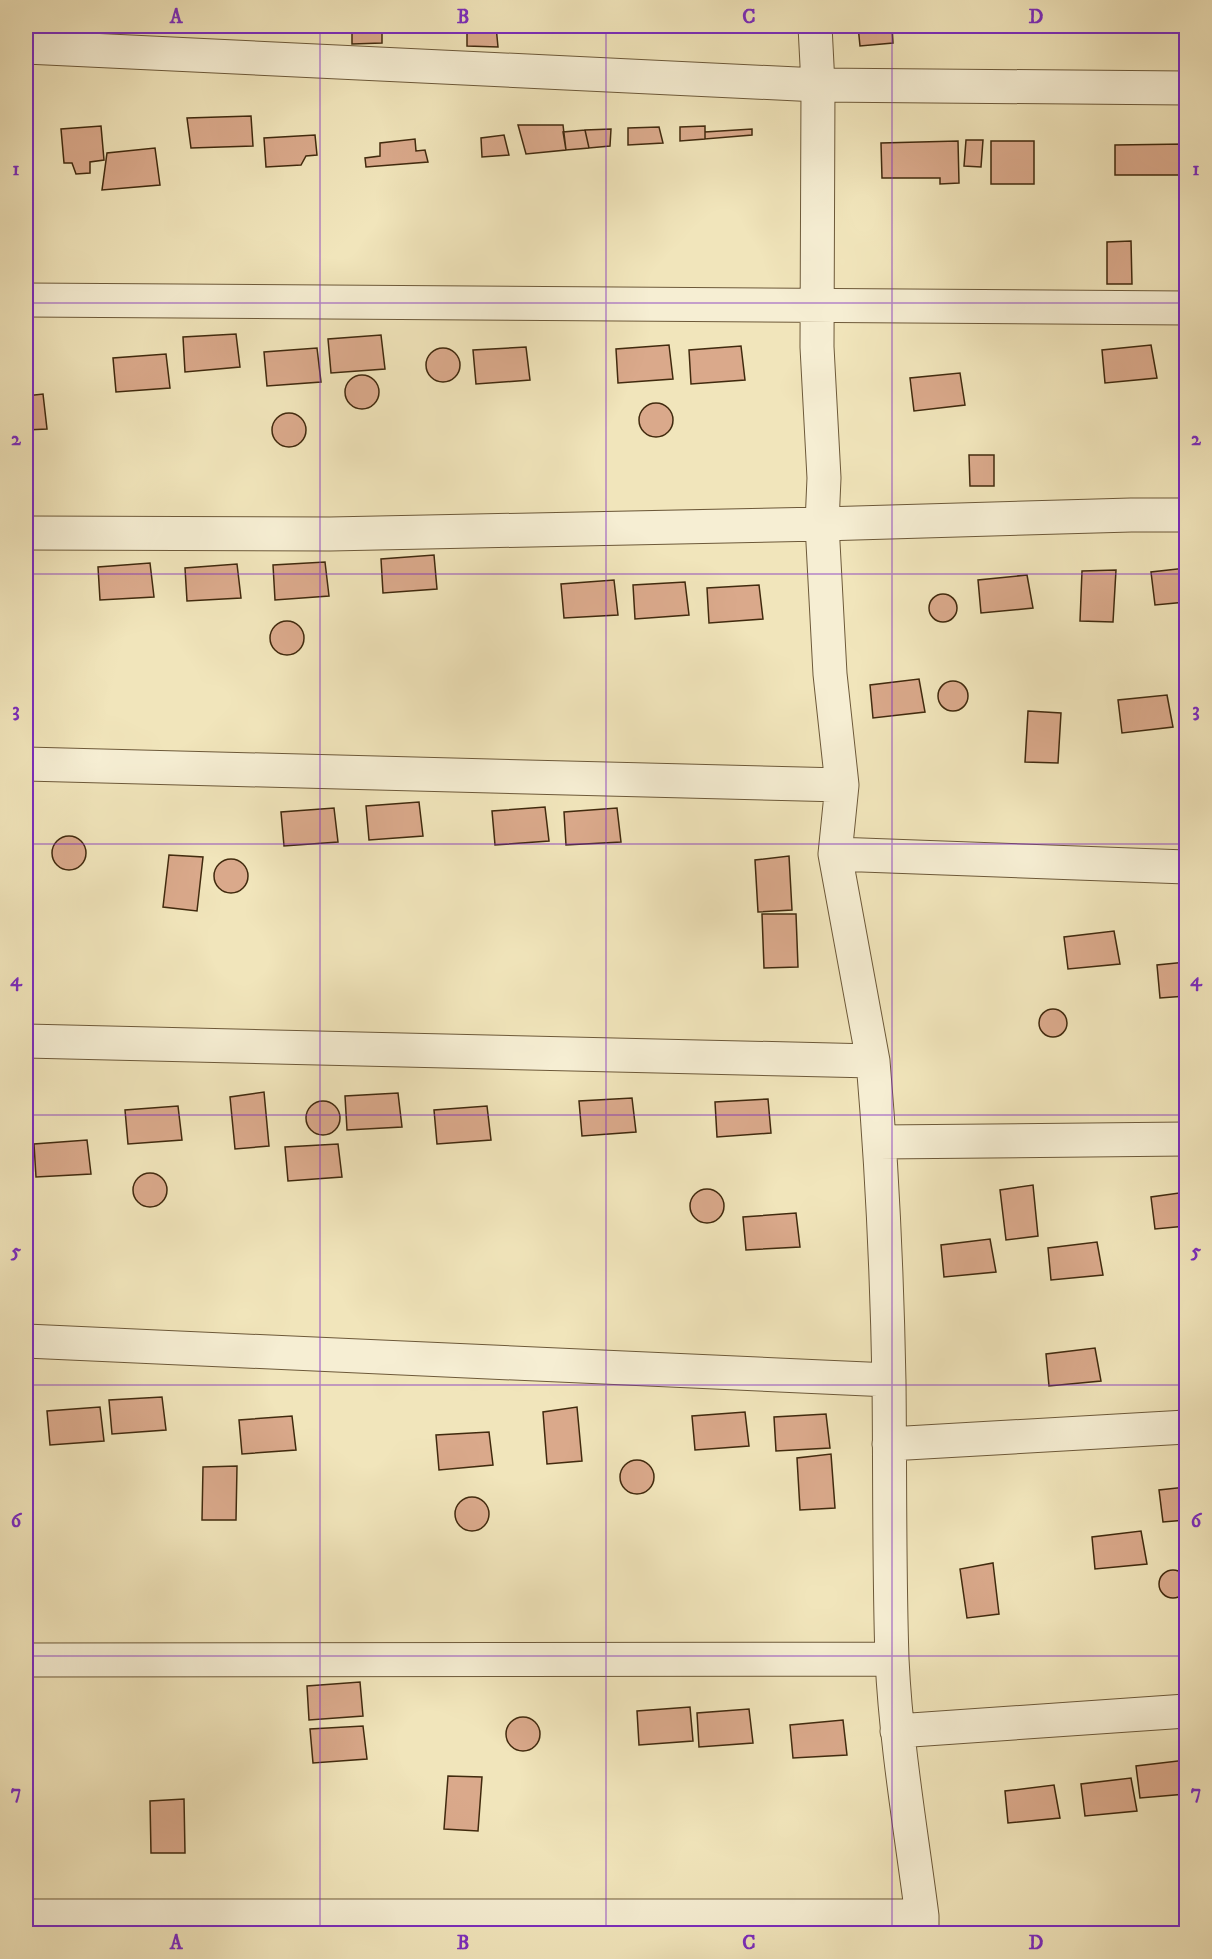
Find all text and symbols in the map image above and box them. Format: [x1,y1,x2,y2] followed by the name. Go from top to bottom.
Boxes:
[169,5,184,30] text: A
[457,5,469,30] text: B
[742,5,756,30] text: C
[1029,5,1044,30] text: D
[12,157,20,182] text: 1
[1192,157,1200,182] text: 1
[11,427,22,452] text: 2
[1191,427,1202,452] text: 2
[12,698,20,723] text: 3
[1192,698,1200,723] text: 3
[10,968,23,993] text: 4
[1190,968,1203,993] text: 4
[10,1239,21,1264] text: 5
[1190,1239,1201,1264] text: 5
[11,1509,23,1534] text: 6
[1191,1509,1203,1534] text: 6
[11,1780,21,1805] text: 7
[1191,1780,1201,1805] text: 7
[169,1931,184,1956] text: A
[457,1931,469,1956] text: B
[742,1931,756,1956] text: C
[1029,1931,1044,1956] text: D

